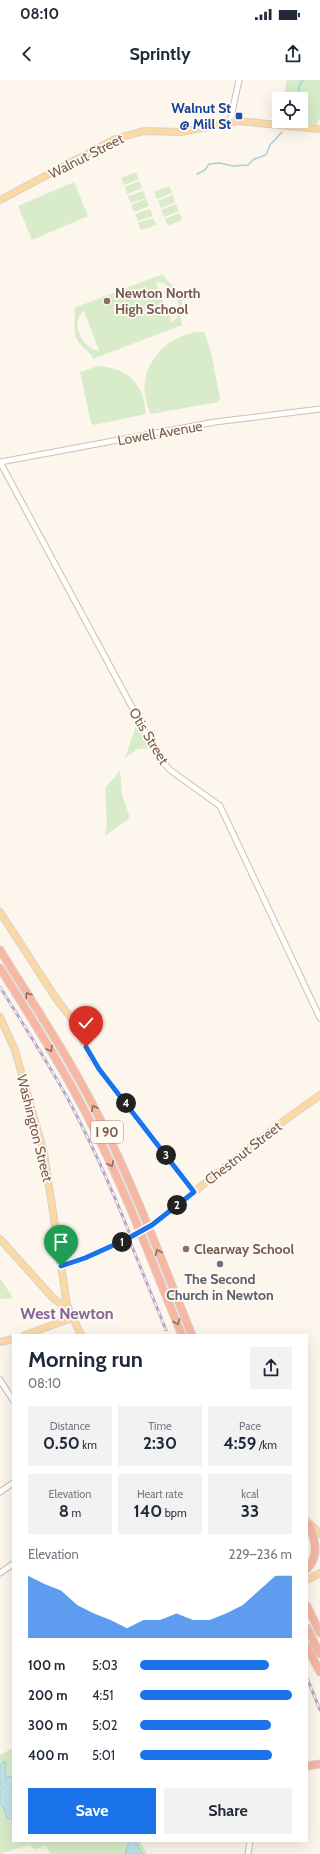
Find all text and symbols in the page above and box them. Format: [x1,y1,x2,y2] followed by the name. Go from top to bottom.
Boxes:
[20,5,59,23] text: 08:10
[16,43,38,65] icon: back
[129,43,191,65] text: Sprintly
[282,43,304,65] icon: share
[272,92,308,128] map controls
[272,92,308,128] button: locate
[171,99,231,133] place label: Walnut St @ Mill St
[234,111,244,121] marker: Walnut St @ Mill St
[46,129,127,183] street label: Walnut Street
[115,284,201,318] place label: Newton North High School
[102,296,112,306] marker: Newton North High School
[116,417,204,449] street label: Lowell Avenue
[125,704,173,768] street label: Otis Street
[26,992,33,999] one-way arrow
[69,1006,103,1047] pin
[75,1012,97,1034] icon: check
[46,1045,53,1052] one-way arrow
[13,1073,57,1184] street label: Washington Street
[116,1093,136,1113] pin: 4
[123,1096,129,1110] text: 4
[91,1104,99,1112] one-way arrow
[201,1117,285,1189] street label: Chestnut Street
[91,1121,123,1143] road number: I 90
[156,1145,176,1165] pin: 3
[163,1148,169,1162] text: 3
[106,1160,114,1167] one-way arrow
[167,1195,187,1215] pin: 2
[174,1198,180,1212] text: 2
[44,1225,78,1266] pin
[50,1231,72,1253] icon: arrive
[112,1232,132,1252] pin: 1
[120,1235,124,1249] text: 1
[194,1240,295,1258] place label: Clearway School
[181,1244,191,1254] marker: Clearway School
[155,1248,163,1256] one-way arrow
[215,1259,225,1269] marker: The Second Church in Newton
[166,1270,274,1304] place label: The Second Church in Newton
[20,1304,114,1323] district label: West Newton
[172,1319,180,1326] one-way arrow
[28,1346,143,1373] text: Morning run
[250,1347,292,1389] button: share
[28,1375,61,1391] text: 08:10
[50,1419,90,1433] text: Distance
[148,1419,172,1433] text: Time
[239,1419,261,1433] text: Pace
[43,1433,80,1453] text: 0.50
[143,1433,177,1453] text: 2:30
[223,1433,256,1453] text: 4:59
[80,1438,97,1452] text: km
[256,1438,277,1452] text: /km
[49,1487,91,1501] text: Elevation
[137,1487,183,1501] text: Heart rate
[241,1487,259,1501] text: kcal
[59,1501,69,1521] text: 8
[133,1501,162,1521] text: 140
[241,1501,259,1521] text: 33
[69,1506,81,1520] text: m
[162,1506,187,1520] text: bpm
[28,1546,79,1562] text: Elevation
[229,1546,292,1562] text: 229–236 m
[28,1657,65,1673] text: 100 m
[92,1657,118,1673] text: 5:03
[28,1687,67,1703] text: 200 m
[92,1687,114,1703] text: 4:51
[28,1717,68,1733] text: 300 m
[92,1717,118,1733] text: 5:02
[28,1747,69,1763] text: 400 m
[92,1747,115,1763] text: 5:01
[28,1788,156,1834] button: Save
[164,1788,292,1834] button: Share

